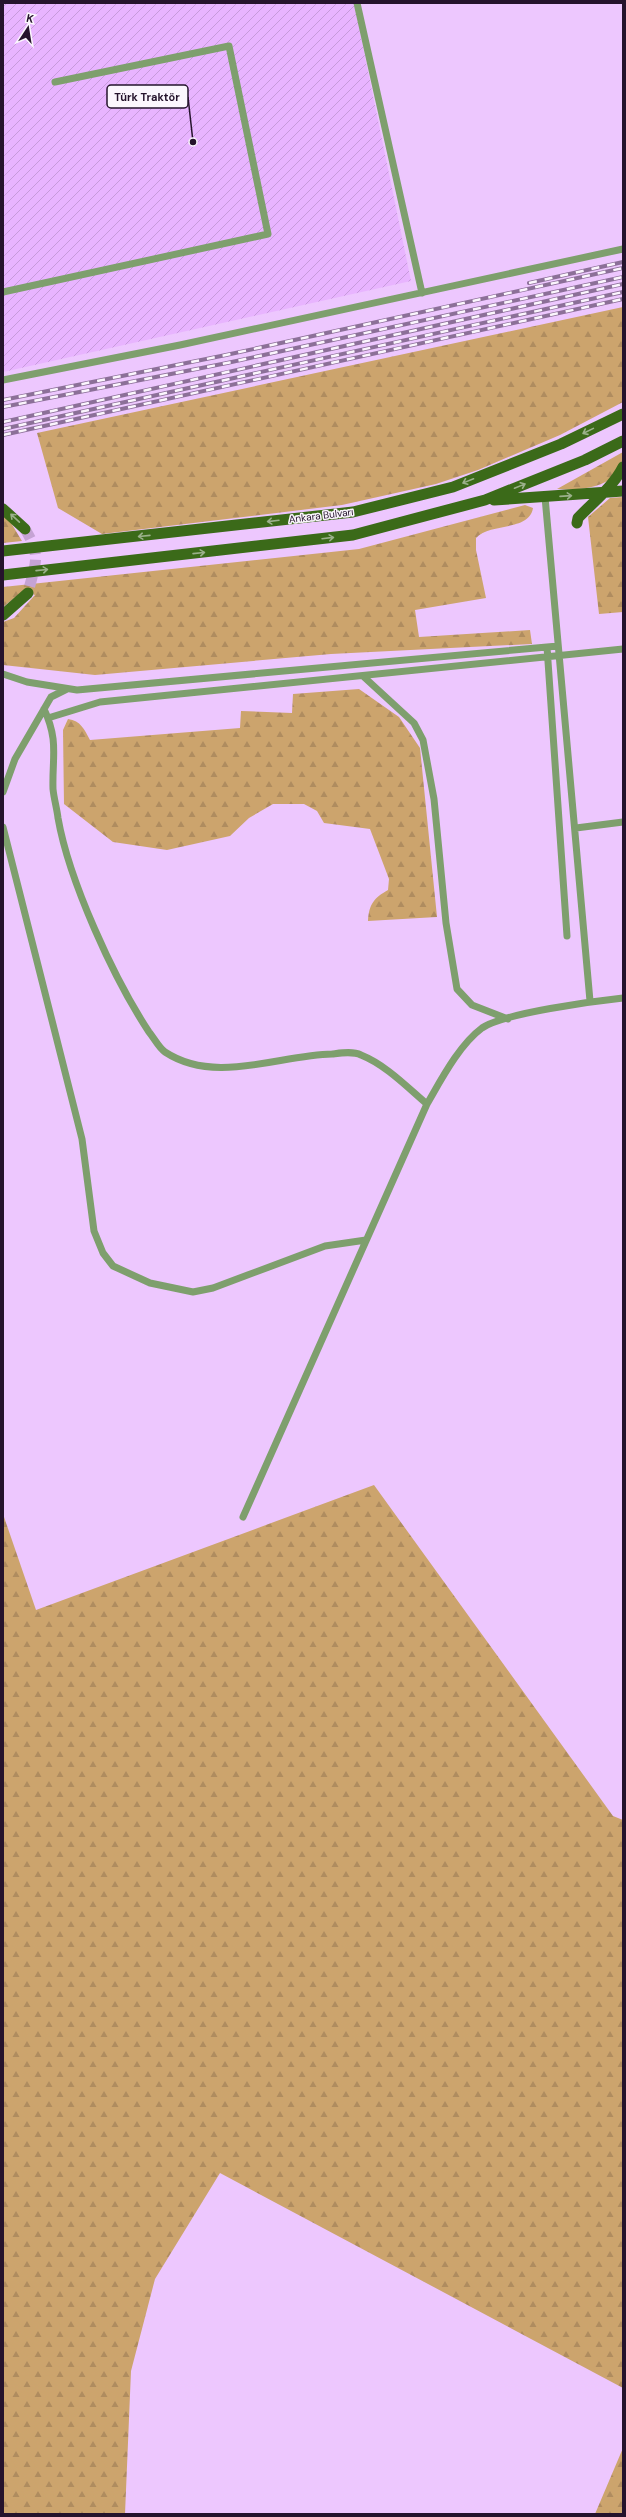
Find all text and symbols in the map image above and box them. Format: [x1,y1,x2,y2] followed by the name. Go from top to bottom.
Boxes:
[8,8,48,48] north arrow
[25,11,35,26] text: K
[107,85,188,108] callout: Türk Traktör
[114,90,180,104] text: Türk Traktör
[582,428,594,435] one-way arrow
[463,478,475,485] one-way arrow
[514,481,526,489] one-way arrow
[559,493,572,500] one-way arrow
[288,505,354,526] street label: Ankara Bulvarı
[10,514,20,523] one-way arrow
[267,517,280,525] one-way arrow
[138,532,151,540] one-way arrow
[321,534,334,542] one-way arrow
[192,549,205,557] one-way arrow
[35,567,48,574] one-way arrow

